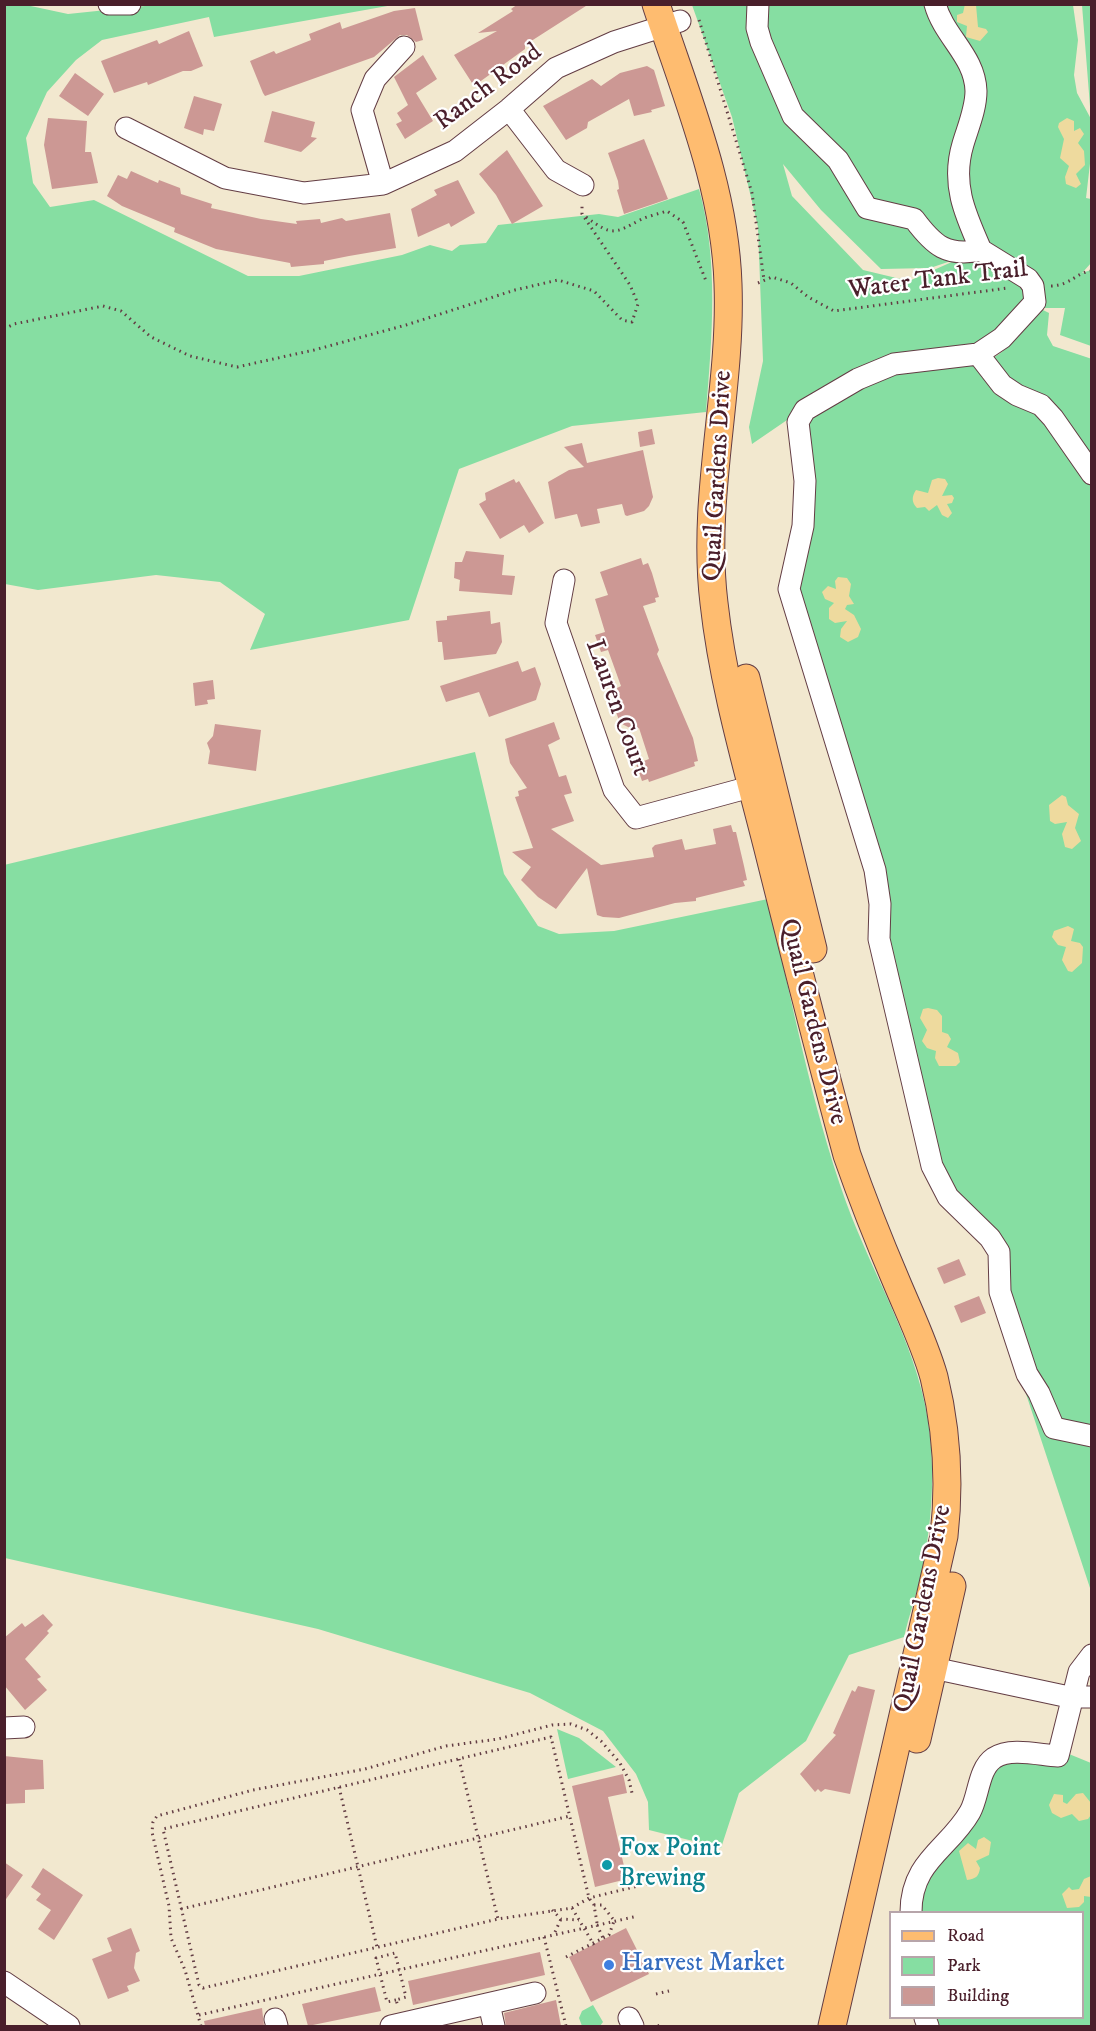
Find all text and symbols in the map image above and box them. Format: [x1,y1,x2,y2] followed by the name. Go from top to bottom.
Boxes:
[429,38,549,138] street label: Ranch Road
[847,255,1029,307] street label: Water Tank Trail
[698,370,740,582] street label: Quail Gardens Drive
[577,636,655,780] street label: Lauren Court
[771,916,853,1128] street label: Quail Gardens Drive
[889,1502,959,1716] street label: Quail Gardens Drive
[619,1834,721,1895] place label: Fox Point Brewing
[600,1858,614,1872] marker: Fox Point Brewing
[889,1911,1084,2019] legend
[947,1925,984,1947] text: Road
[621,1949,785,1981] place label: Harvest Market
[947,1955,981,1977] text: Park
[602,1958,616,1972] marker: Harvest Market
[947,1985,1009,2007] text: Building

